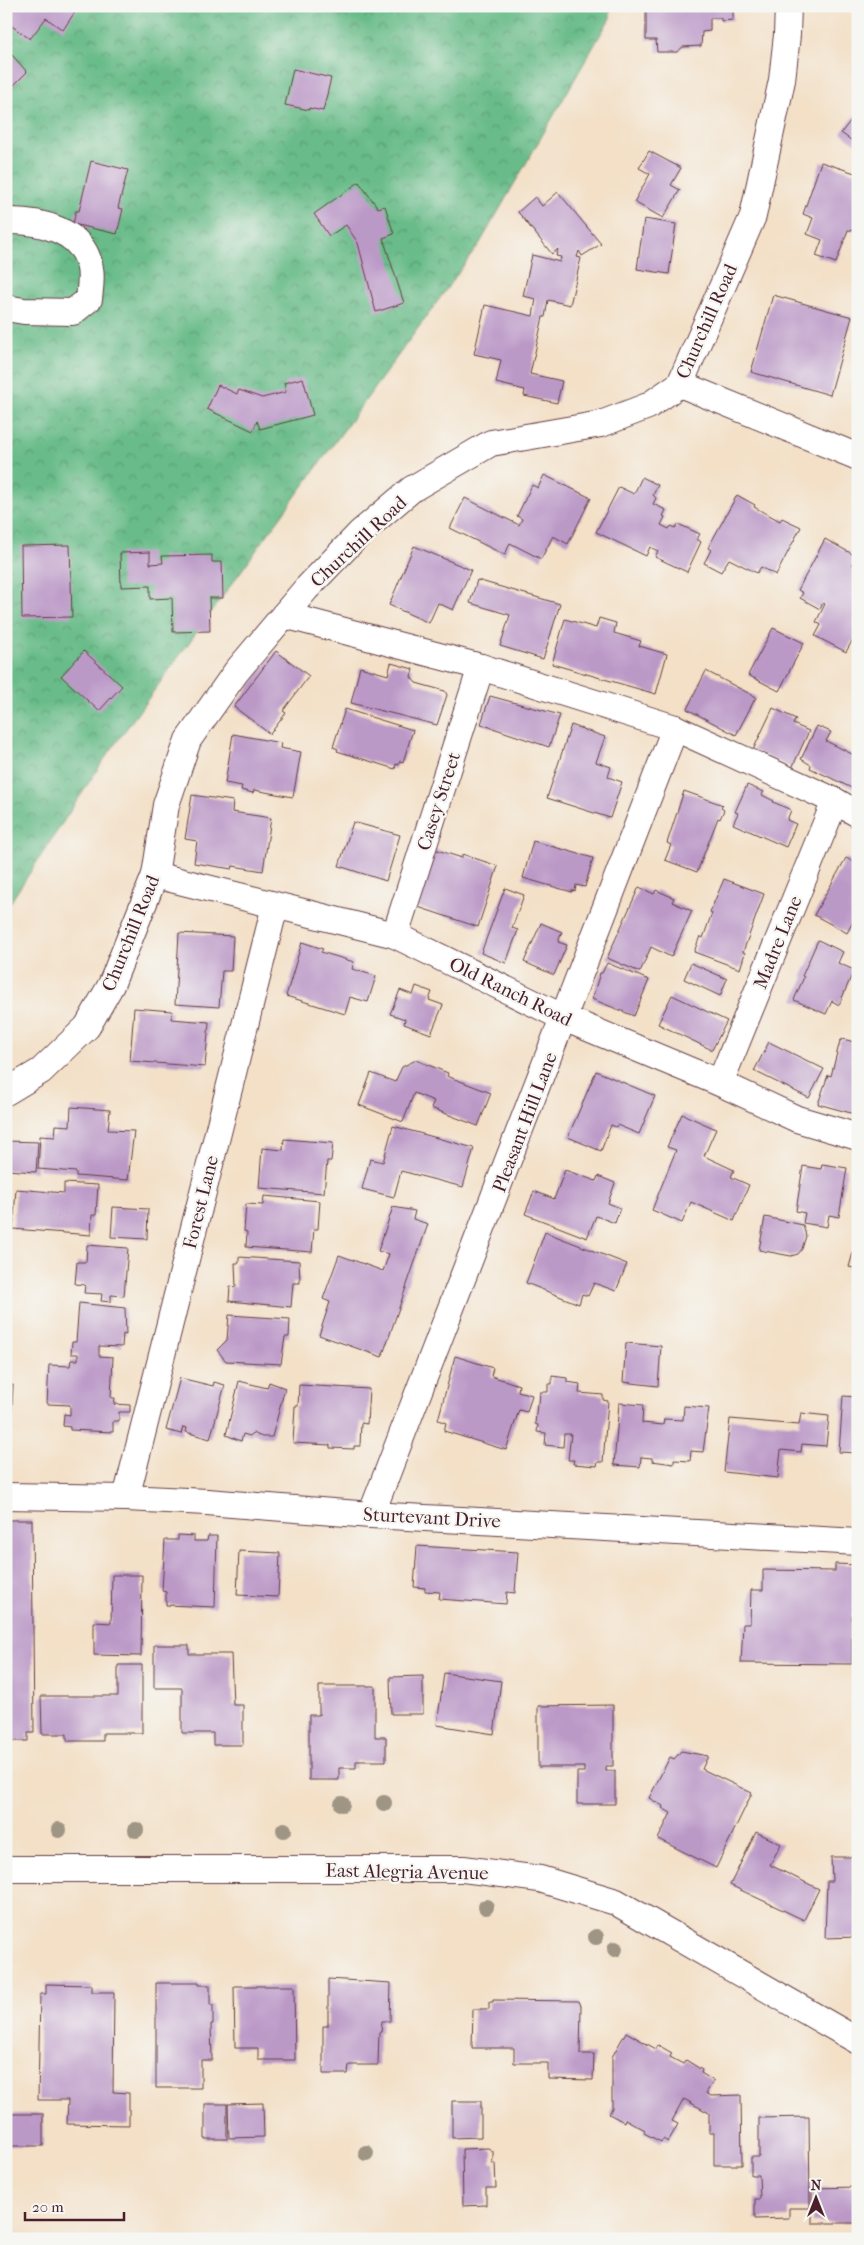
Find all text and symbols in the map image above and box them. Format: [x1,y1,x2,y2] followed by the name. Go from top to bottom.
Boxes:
[672,260,742,382] street label: Churchill Road
[306,491,412,592] street label: Churchill Road
[413,749,465,853] street label: Casey Street
[98,871,164,995] street label: Churchill Road
[749,893,807,992] street label: Madre Lane
[446,953,576,1031] street label: Old Ranch Road
[488,1049,562,1195] street label: Pleasant Hill Lane
[179,1153,223,1251] street label: Forest Lane
[363,1503,501,1533] street label: Sturtevant Drive
[325,1860,489,1884] street label: East Alegria Avenue
[792,2172,842,2222] north arrow
[811,2177,822,2194] text: N
[25,2190,124,2222] scale bar
[32,2198,64,2216] text: 20 m

